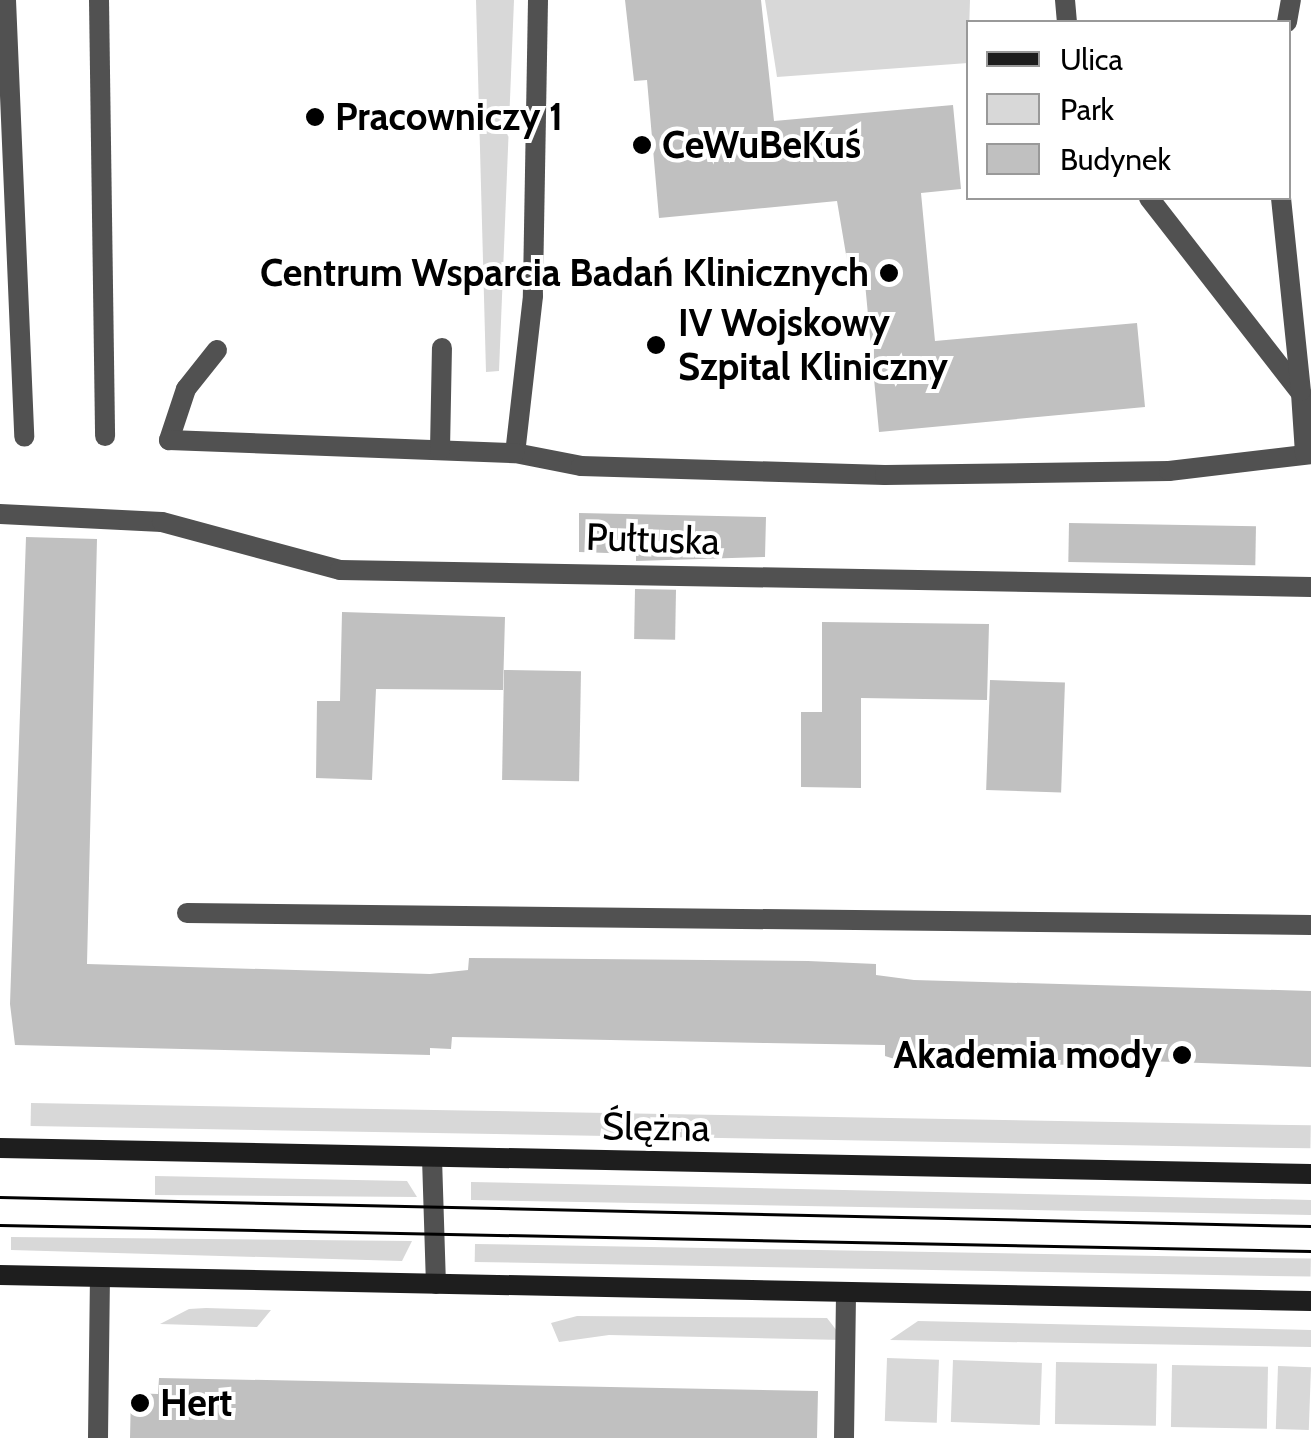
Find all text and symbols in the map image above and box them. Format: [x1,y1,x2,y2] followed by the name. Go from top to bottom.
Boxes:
[966,20,1291,200] legend
[1060,41,1123,78] text: Ulica
[1060,91,1114,128] text: Park
[335,94,563,140] place label: Pracowniczy 1
[304,106,326,128] marker: Pracowniczy 1
[662,122,861,168] place label: CeWuBeKuś
[631,134,653,156] marker: CeWuBeKuś
[1060,141,1171,178] text: Budynek
[260,250,869,296] place label: Centrum Wsparcia Badań Klinicznych
[878,262,900,284] marker: Centrum Wsparcia Badań Klinicznych
[678,300,948,389] place label: IV Wojskowy Szpital Kliniczny
[643,332,669,358] marker: IV Wojskowy Szpital Kliniczny
[585,514,721,564] street label: Pułtuska
[893,1032,1162,1078] place label: Akademia mody
[1171,1044,1193,1066] marker: Akademia mody
[602,1103,710,1151] street label: Ślężna
[160,1380,232,1426] place label: Hert
[129,1392,151,1414] marker: Hert

